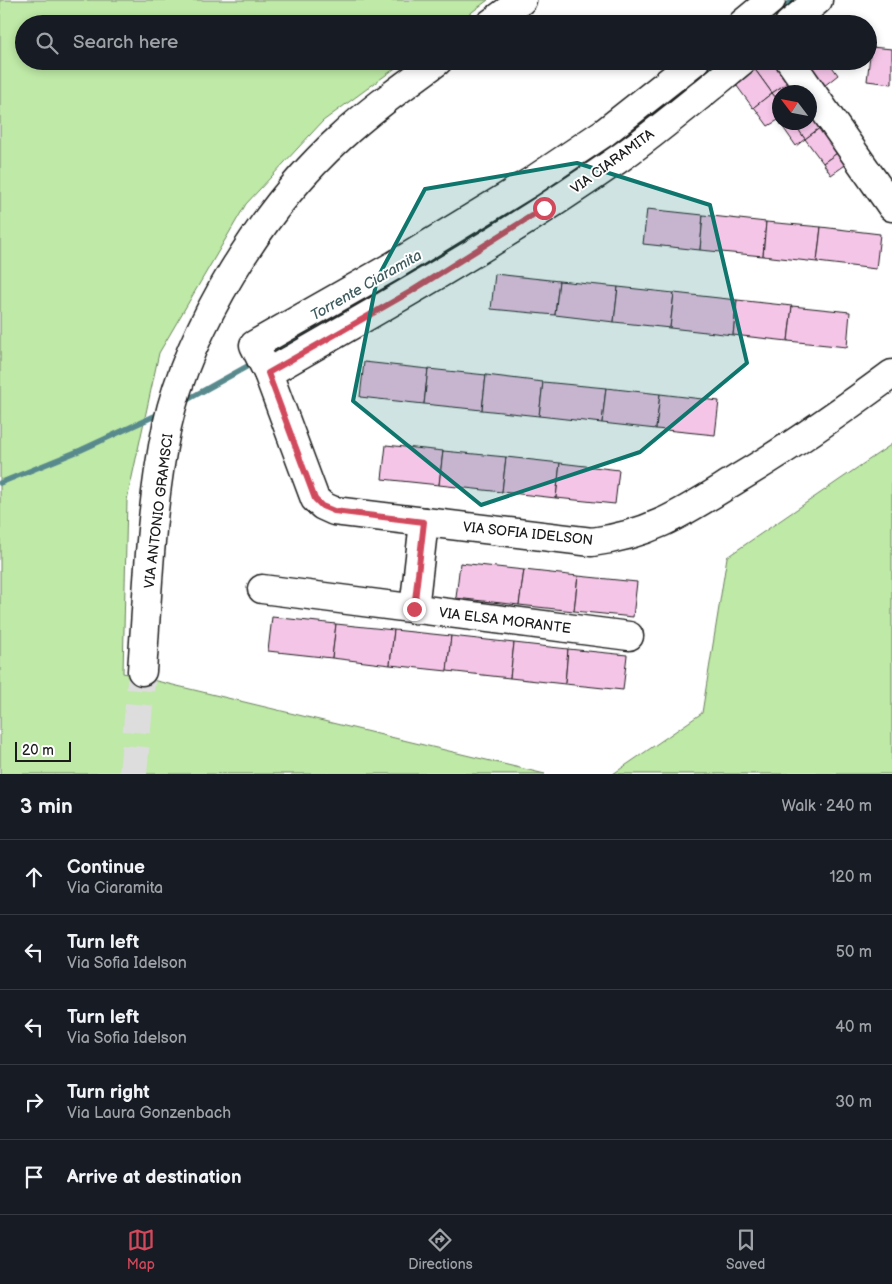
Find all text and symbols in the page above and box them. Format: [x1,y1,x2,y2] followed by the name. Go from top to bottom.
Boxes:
[15,15,877,70] search box
[33,29,61,57] icon: search
[73,31,178,54] text: Search here
[772,85,817,130] north arrow
[567,125,658,197] street label: VIA CIARAMITA
[533,197,556,220] route start
[307,246,425,325] water label: Torrente Ciaramita
[141,433,176,589] street label: VIA ANTONIO GRAMSCI
[462,518,594,549] street label: VIA SOFIA IDELSON
[403,598,426,621] route end
[438,604,572,637] street label: VIA ELSA MORANTE
[15,739,71,762] scale bar
[22,742,54,759] text: 20 m
[20,794,73,819] text: 3 min
[782,797,872,816] text: Walk · 240 m
[67,856,145,879] text: Continue
[20,863,48,891] icon: ahead
[829,868,872,887] text: 120 m
[67,879,163,898] text: Via Ciaramita
[67,931,139,954] text: Turn left
[20,938,48,966] icon: left
[836,943,872,962] text: 50 m
[67,954,187,973] text: Via Sofia Idelson
[67,1006,139,1029] text: Turn left
[20,1013,48,1041] icon: left
[835,1018,872,1037] text: 40 m
[67,1029,187,1048] text: Via Sofia Idelson
[67,1081,150,1104] text: Turn right
[20,1088,48,1116] icon: right
[835,1093,872,1112] text: 30 m
[67,1104,231,1123] text: Via Laura Gonzenbach
[20,1163,48,1191] icon: arrive
[67,1166,242,1189] text: Arrive at destination
[127,1226,155,1273] tab: Map
[408,1226,473,1273] tab: Directions
[726,1226,765,1273] tab: Saved

